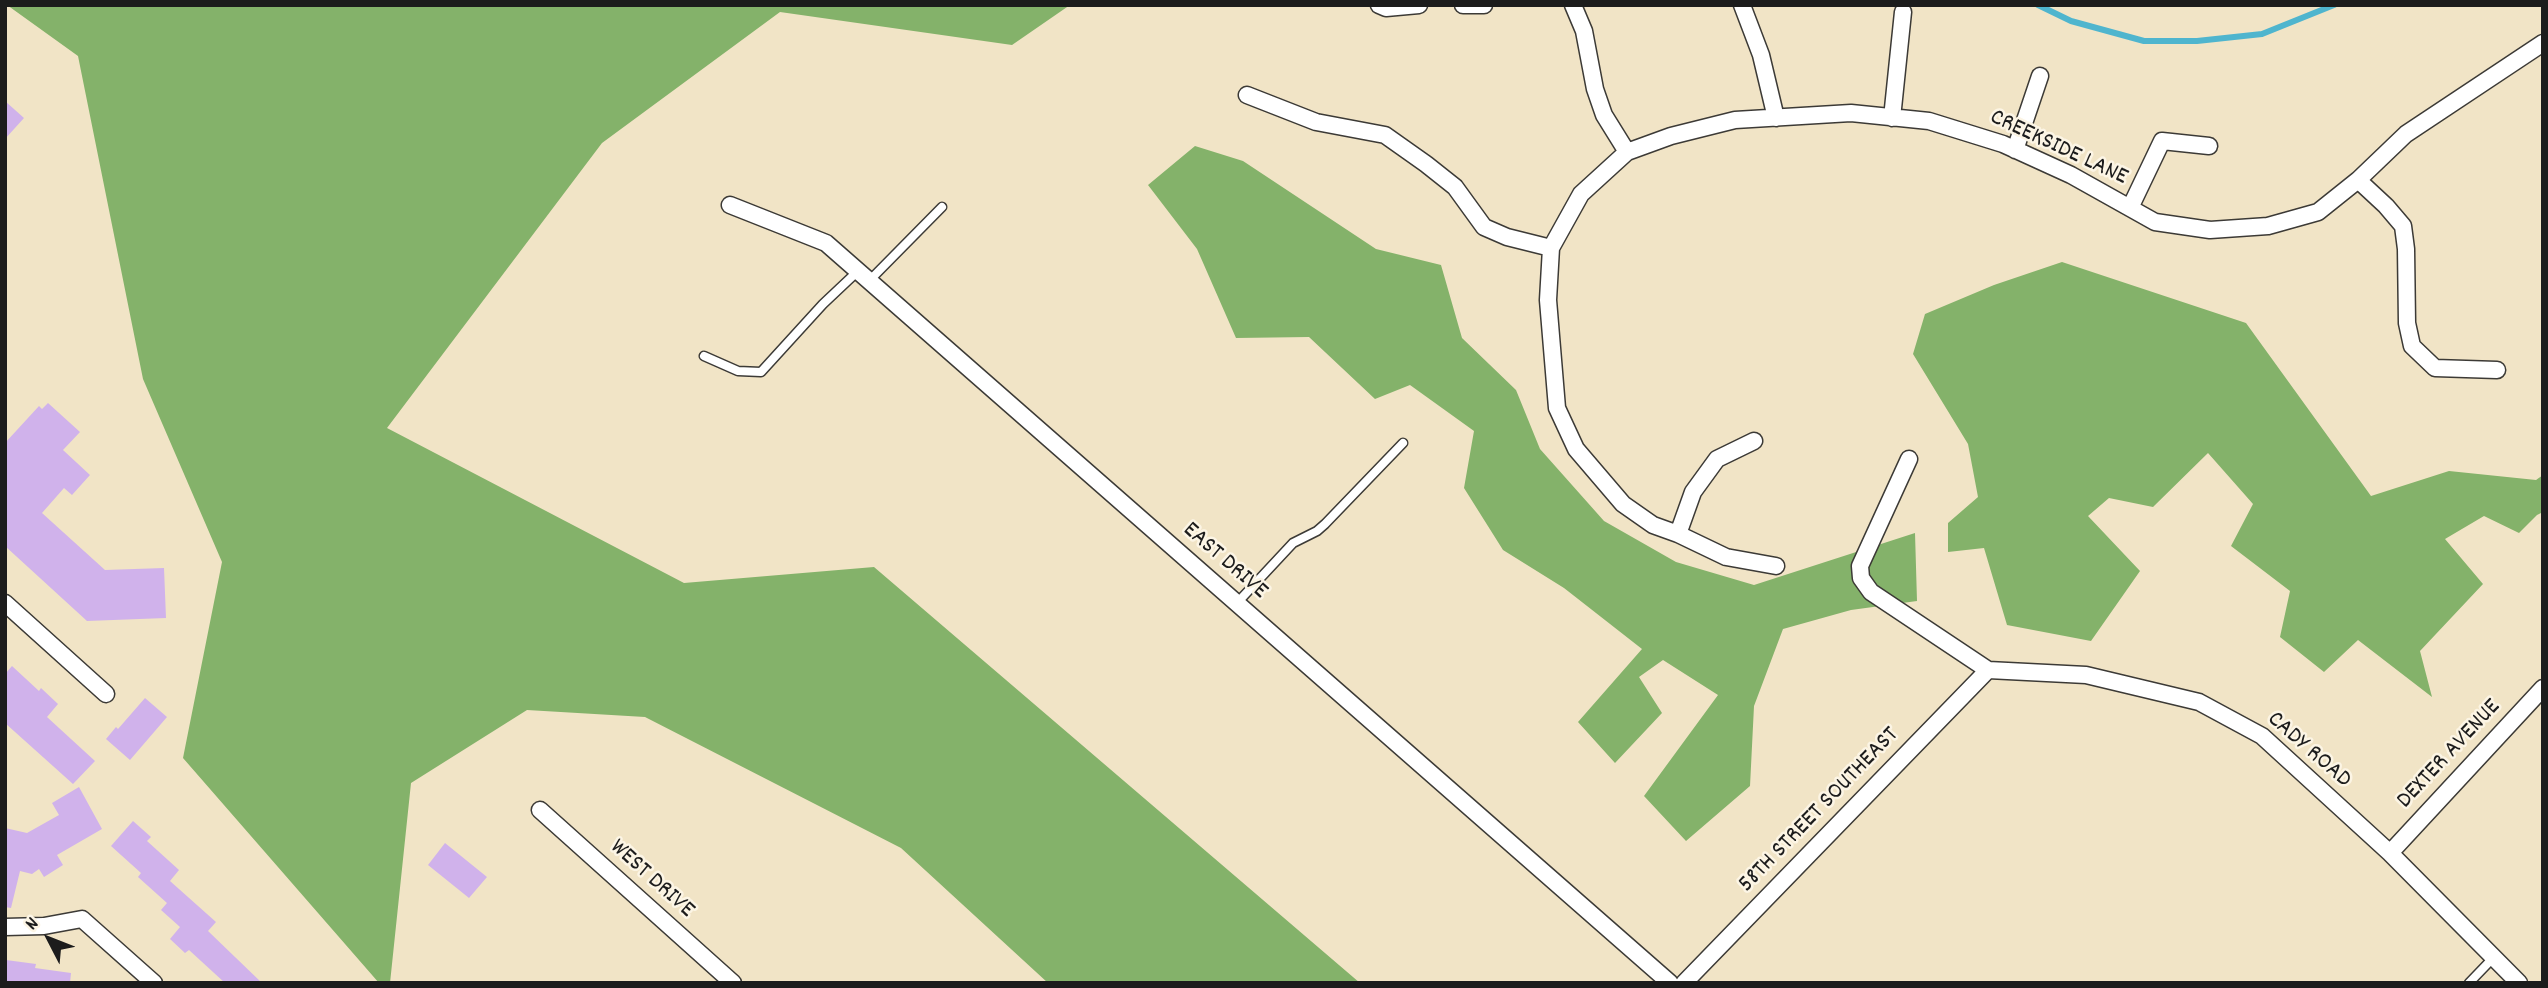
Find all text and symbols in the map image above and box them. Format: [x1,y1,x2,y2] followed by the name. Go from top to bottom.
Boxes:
[1984,104,2132,194] street label: CREEKSIDE LANE
[1175,517,1273,607] street label: EAST DRIVE
[2392,694,2508,816] street label: DEXTER AVENUE
[2260,706,2356,796] street label: CADY ROAD
[1734,722,1906,900] street label: 58TH STREET SOUTHEAST
[603,834,699,926] street label: WEST DRIVE
[14,904,84,974] north arrow
[20,912,46,937] text: N

